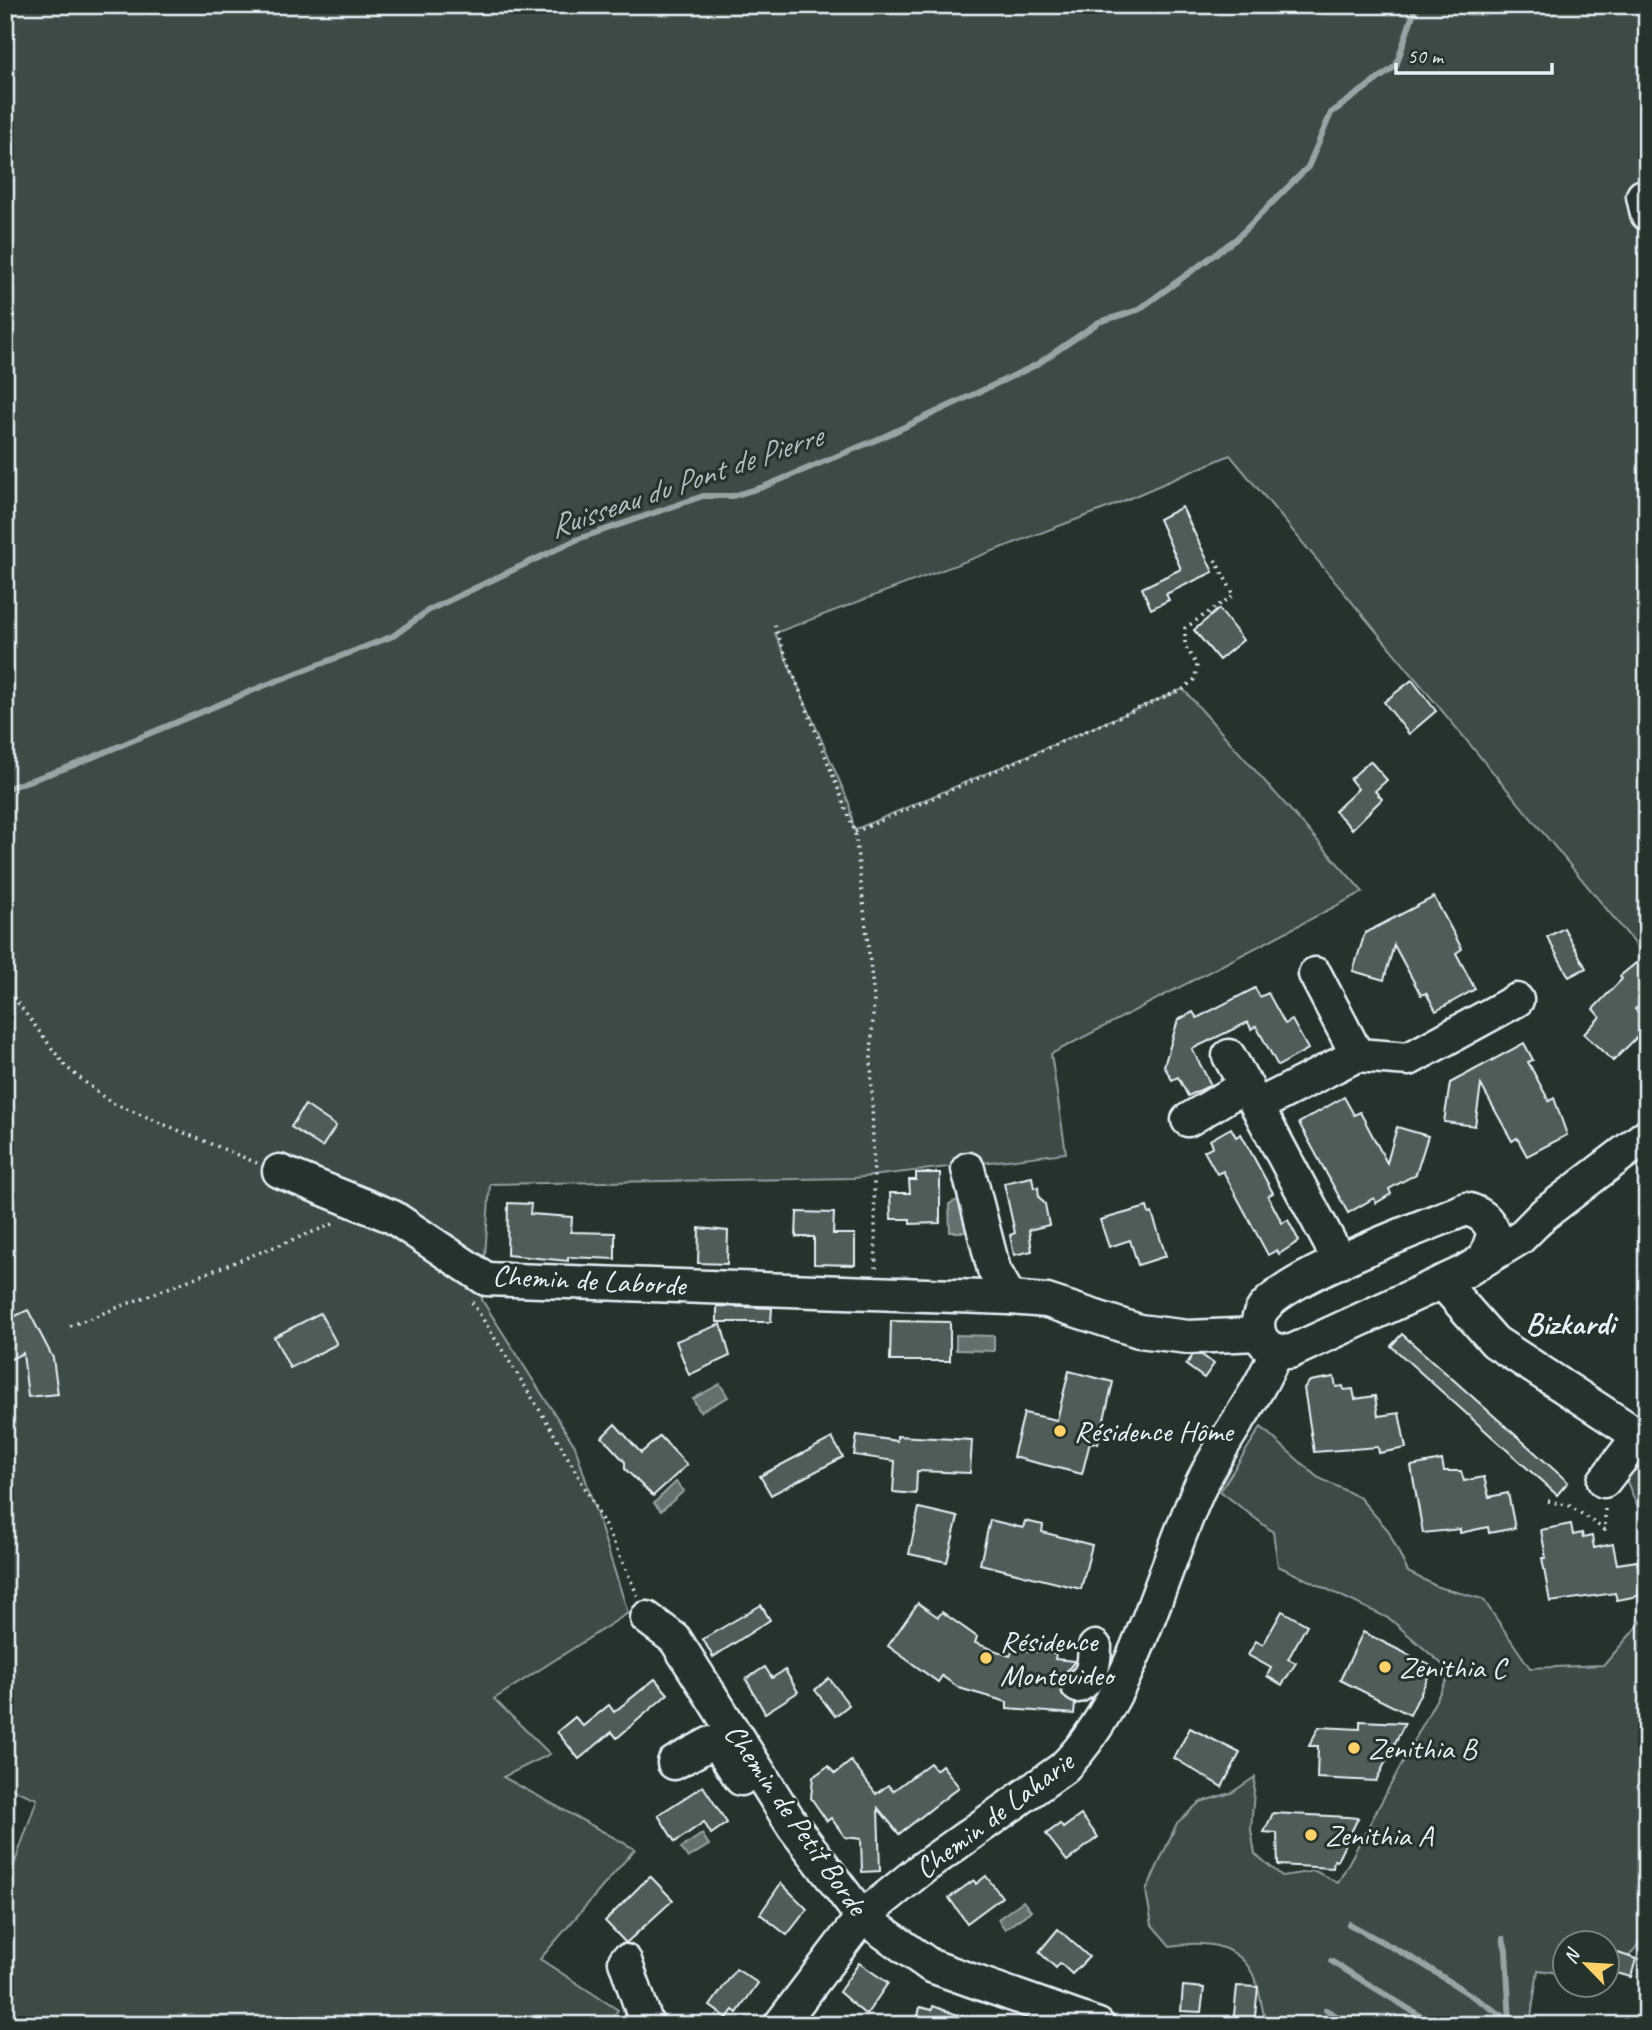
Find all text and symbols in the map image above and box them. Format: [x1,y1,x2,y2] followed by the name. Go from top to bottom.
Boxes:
[1396,32,1552,76] scale bar
[1407,43,1445,69] text: 50 m
[544,414,831,547] water label: Ruisseau du Pont de Pierre
[492,1256,689,1304] street label: Chemin de Laborde
[1525,1303,1619,1344] district label: Bizkardi
[1074,1412,1235,1450] place label: Résidence Hôme
[1052,1423,1068,1439] marker: Résidence Hôme
[1000,1622,1116,1694] place label: Résidence Montevideo
[1399,1648,1509,1686] place label: Zenithia C
[978,1650,994,1666] marker: Résidence Montevideo
[1377,1659,1393,1675] marker: Zenithia C
[716,1716,878,1924] street label: Chemin de Petit Borde
[1368,1729,1479,1767] place label: Zenithia B
[1346,1740,1362,1756] marker: Zenithia B
[907,1742,1083,1887] street label: Chemin de Laharie
[1325,1816,1435,1854] place label: Zenithia A
[1303,1827,1319,1843] marker: Zenithia A
[1550,1928,1620,1998] north arrow
[1558,1944,1586,1968] text: N

